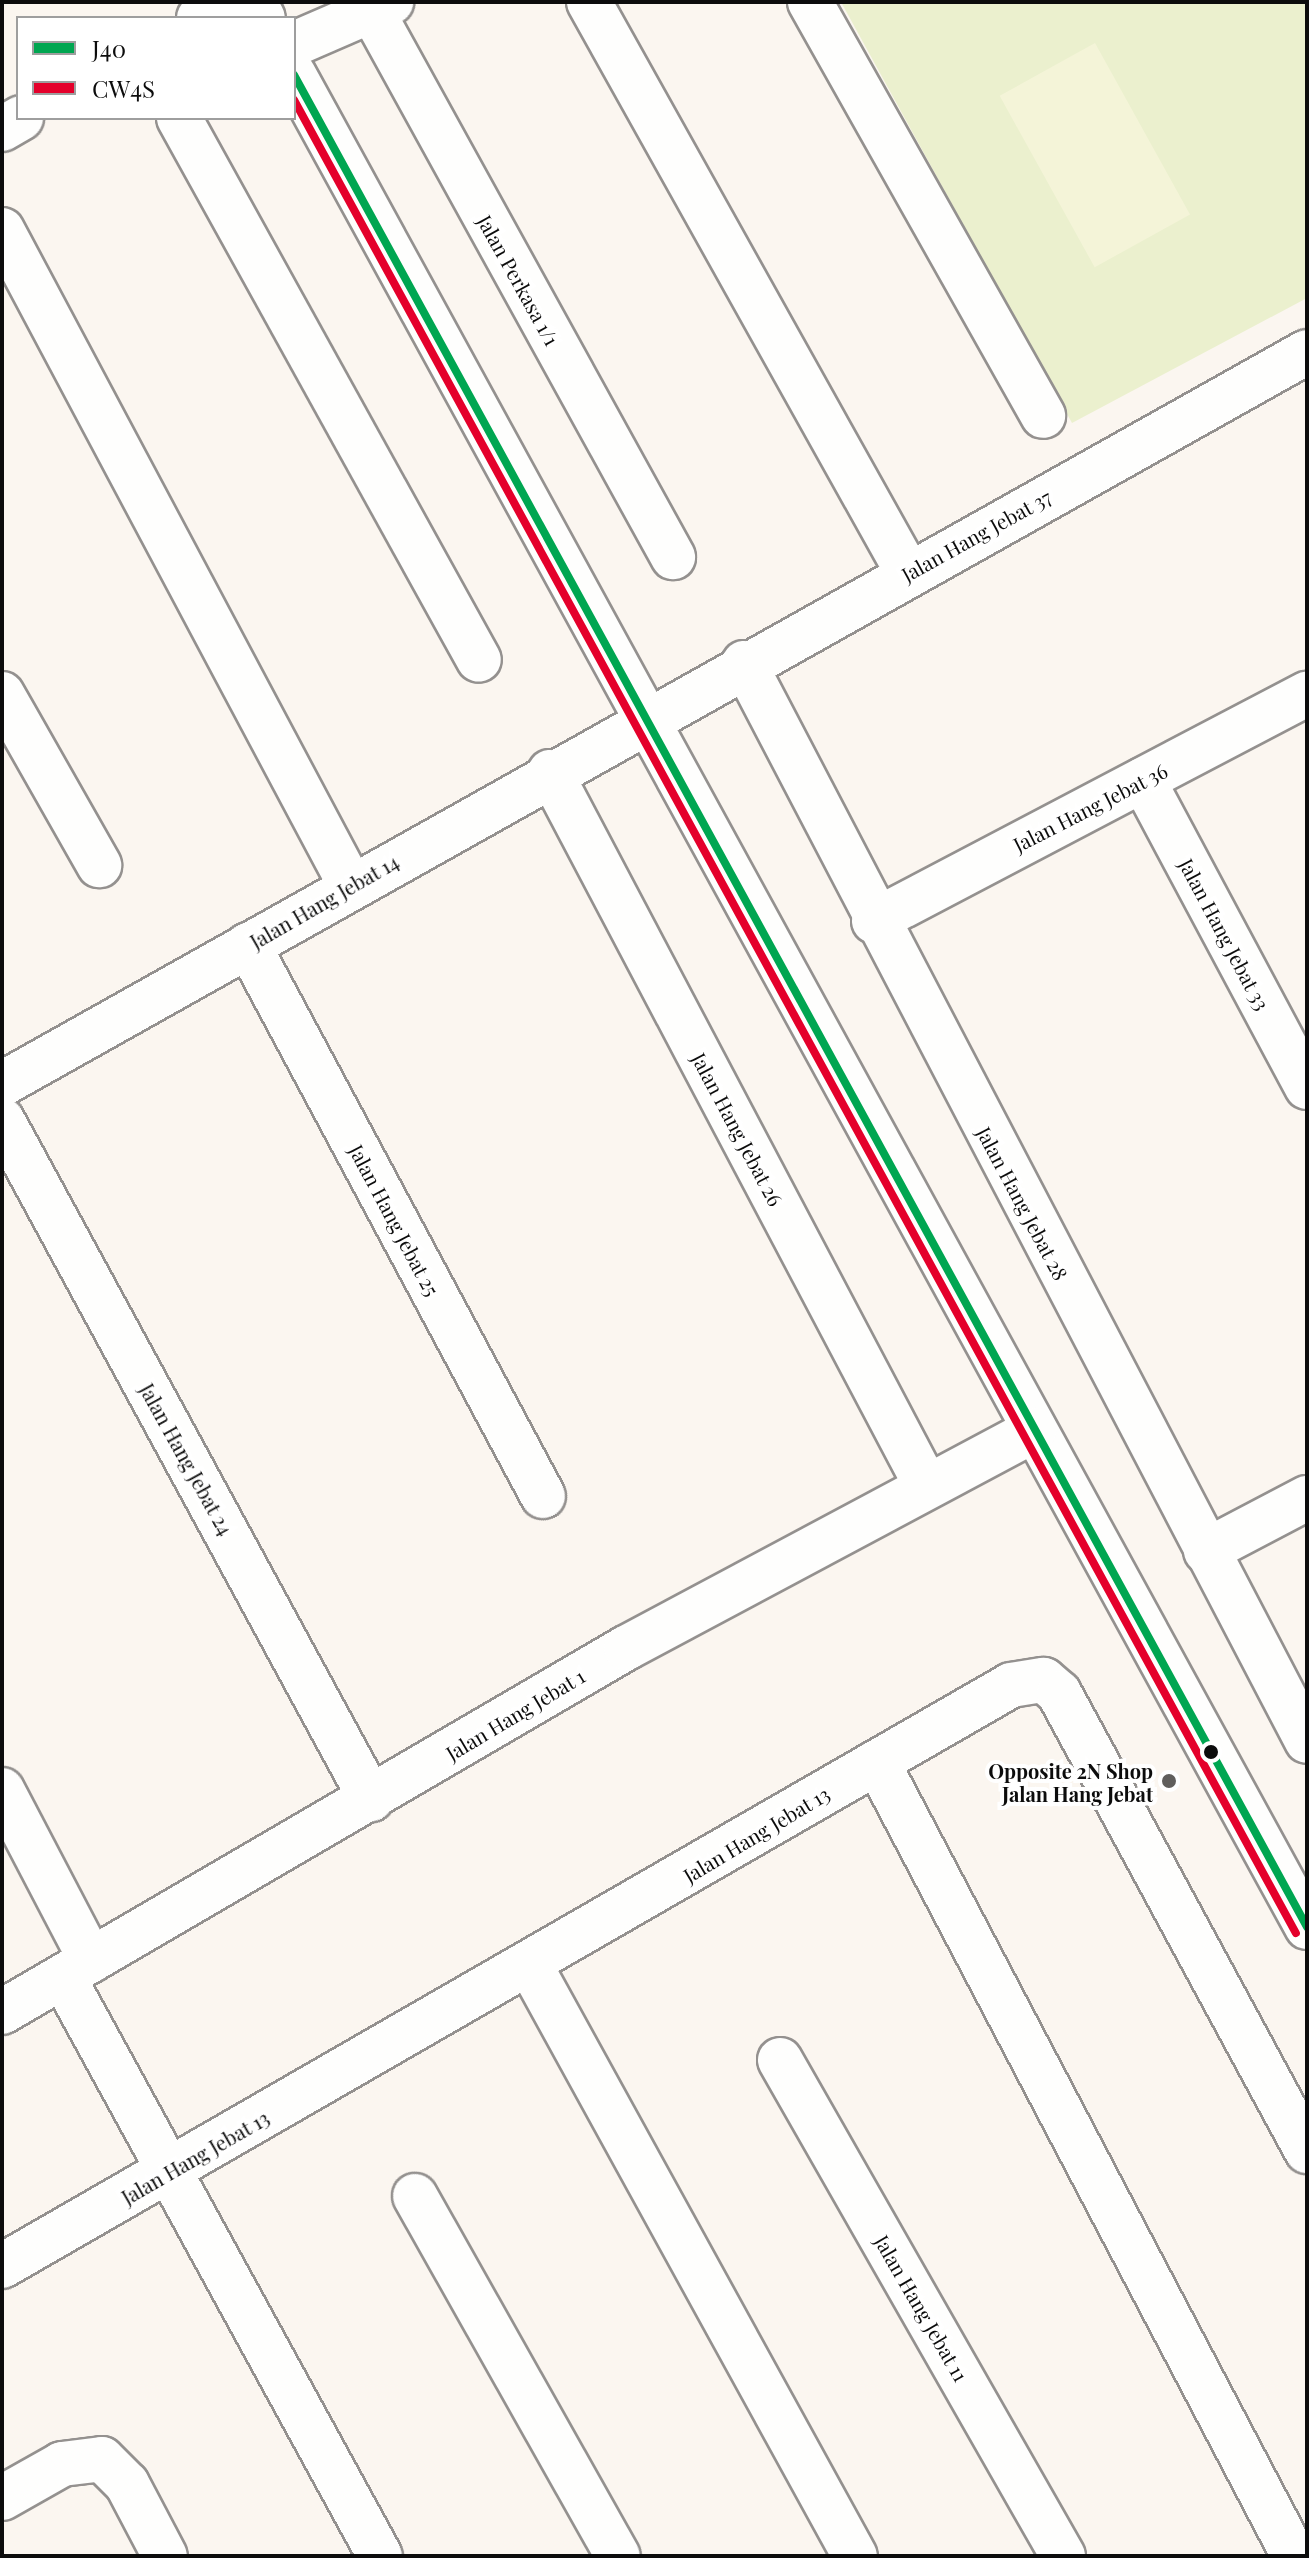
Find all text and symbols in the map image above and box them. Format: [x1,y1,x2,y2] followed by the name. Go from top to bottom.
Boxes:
[16,16,296,120] legend
[92,32,126,64] text: J40
[92,72,155,104] text: CW4S
[473,211,565,349] street label: Jalan Perkasa 1/1
[897,484,1055,586] street label: Jalan Hang Jebat 37
[1009,758,1171,856] street label: Jalan Hang Jebat 36
[245,849,403,953] street label: Jalan Hang Jebat 14
[1175,854,1275,1014] street label: Jalan Hang Jebat 33
[687,1048,789,1210] street label: Jalan Hang Jebat 26
[972,1122,1074,1284] street label: Jalan Hang Jebat 28
[345,1140,445,1300] street label: Jalan Hang Jebat 25
[135,1379,239,1539] street label: Jalan Hang Jebat 24
[441,1663,589,1765] street label: Jalan Hang Jebat 1
[1203,1744,1219,1760] unlabelled marker
[988,1758,1153,1805] place label: Opposite 2N Shop Jalan Hang Jebat
[1160,1772,1178,1790] marker: Opposite 2N Shop Jalan Hang Jebat
[678,1781,834,1887] street label: Jalan Hang Jebat 13
[117,2105,273,2209] street label: Jalan Hang Jebat 13
[870,2230,974,2386] street label: Jalan Hang Jebat 11

